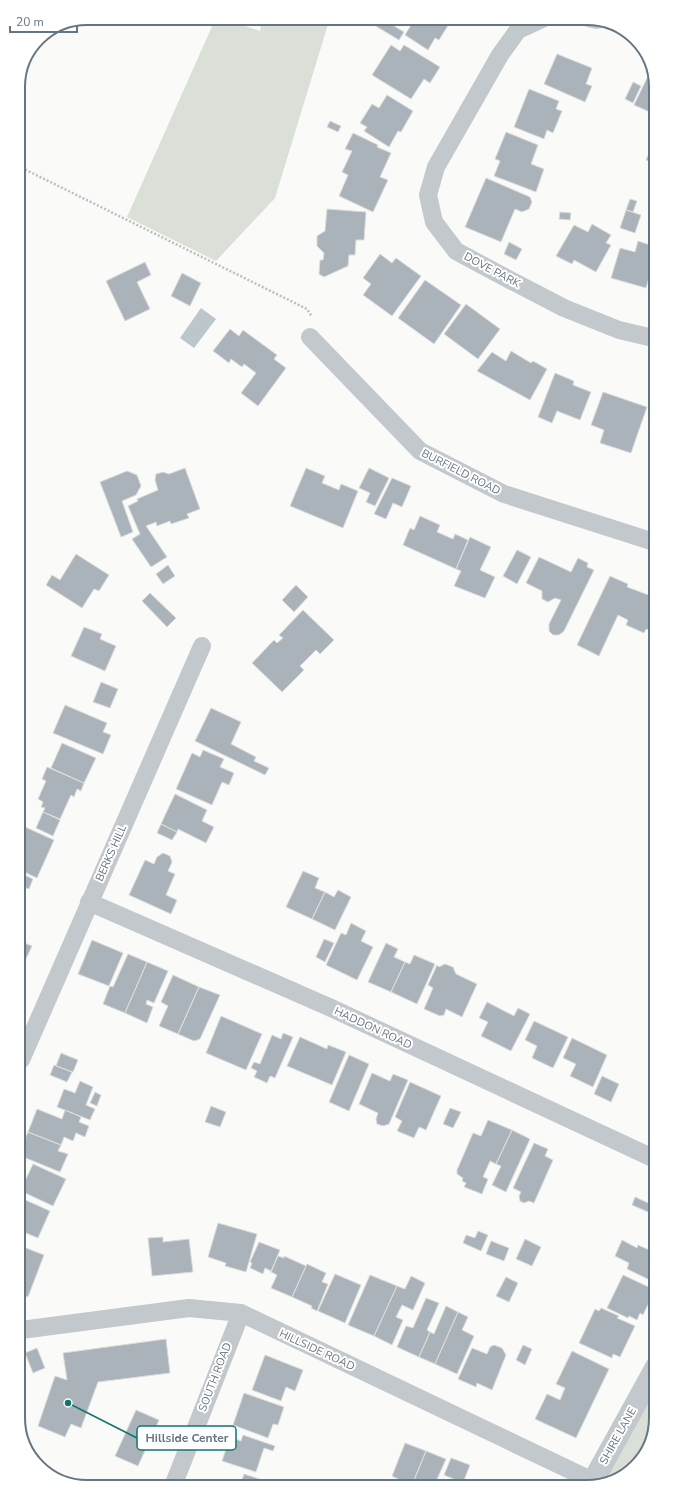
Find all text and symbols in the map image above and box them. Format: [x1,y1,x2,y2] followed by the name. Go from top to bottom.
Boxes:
[10,8,77,34] scale bar
[16,14,44,30] text: 20 m
[461,249,524,292] street label: DOVE PARK
[419,446,503,498] street label: BURFIELD ROAD
[92,822,130,884] street label: BERKS HILL
[332,1003,414,1053] street label: HADDON ROAD
[277,1326,357,1374] street label: HILLSIDE ROAD
[195,1340,235,1414] street label: SOUTH ROAD
[596,1405,640,1467] street label: SHIRE LANE
[137,1426,236,1450] callout: Hillside Center
[146,1430,229,1446] text: Hillside Center

